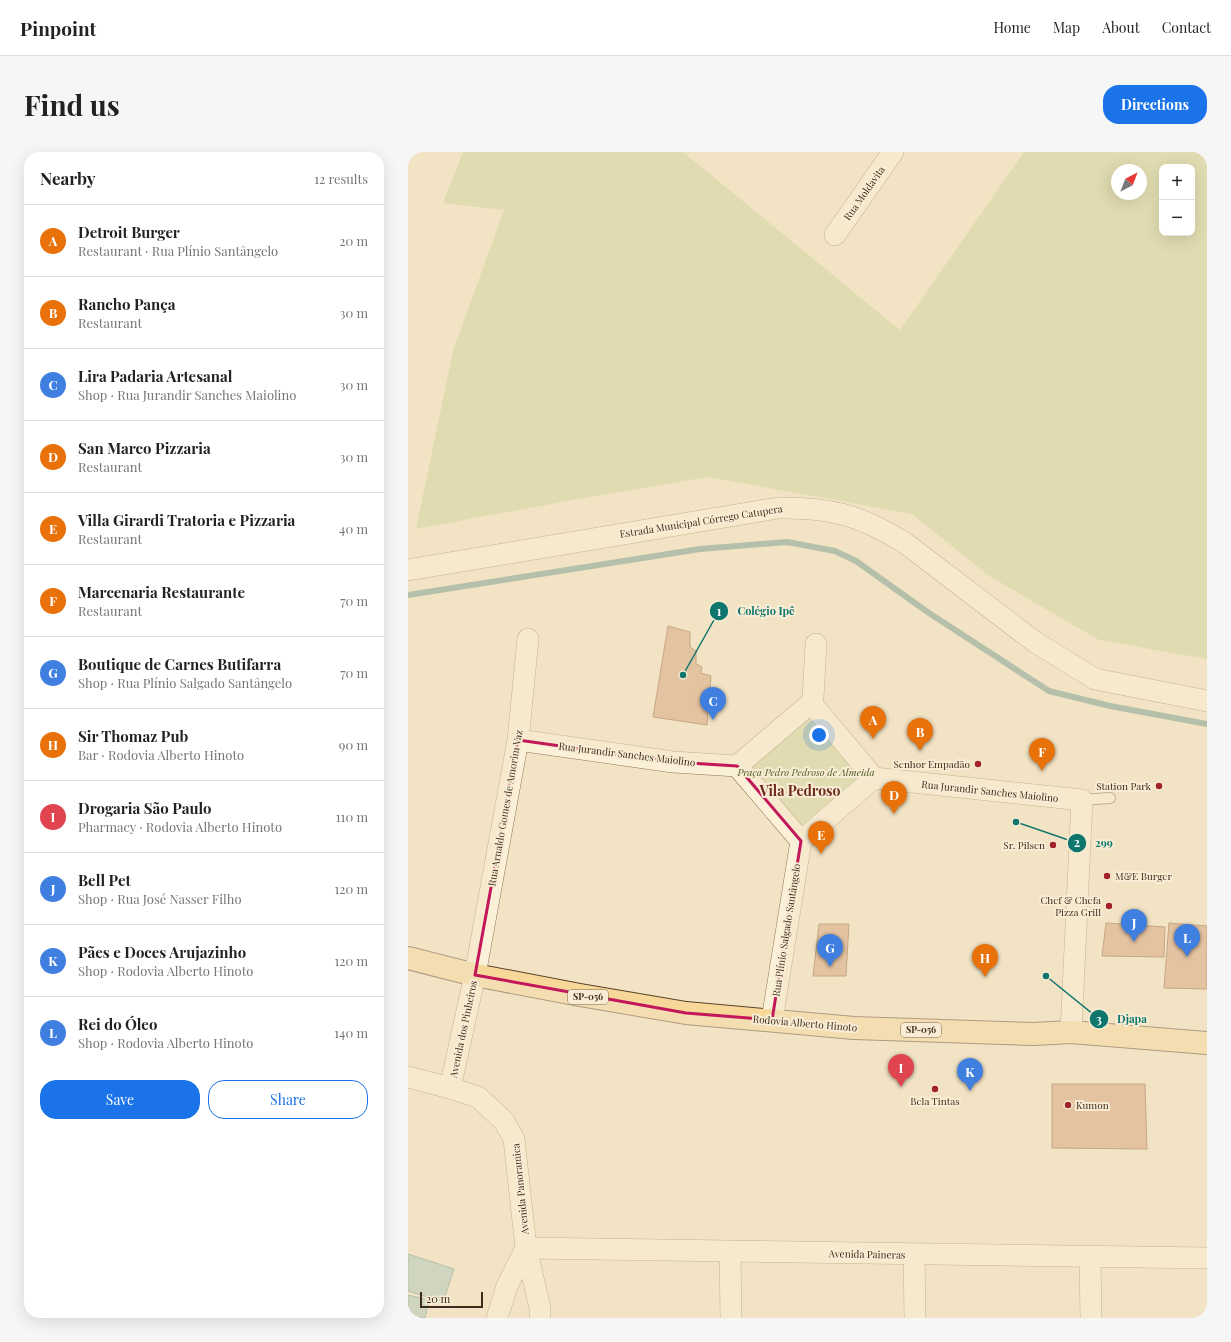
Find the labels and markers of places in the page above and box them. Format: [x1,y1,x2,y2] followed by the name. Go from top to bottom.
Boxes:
[709,600,802,623] callout: Colégio Ipê
[700,687,726,720] pin: C
[860,706,886,739] pin: A
[907,718,933,751] pin: B
[1029,738,1055,771] pin: F
[893,757,971,771] place label: Senhor Empadão
[973,759,983,769] marker: Senhor Empadão
[1096,779,1151,793] place label: Station Park
[881,781,907,814] pin: D
[1154,781,1164,791] marker: Station Park
[808,821,834,854] pin: E
[1067,831,1121,854] callout: 299
[1003,838,1045,852] place label: Sr. Pilsen
[1048,840,1058,850] marker: Sr. Pilsen
[1115,869,1172,883] place label: M&E Burger
[1102,871,1112,881] marker: M&E Burger
[1040,893,1101,919] place label: Chef & Chefa Pizza Grill
[1104,901,1114,911] marker: Chef & Chefa Pizza Grill
[1121,909,1147,942] pin: J
[1174,924,1200,957] pin: L
[817,934,843,967] pin: G
[972,944,998,977] pin: H
[1089,1008,1155,1031] callout: Djapa
[888,1054,914,1087] pin: I
[957,1058,983,1091] pin: K
[930,1084,940,1094] marker: Bela Tintas
[910,1094,960,1108] place label: Bela Tintas
[1076,1098,1109,1112] place label: Kumon
[1063,1100,1073,1110] marker: Kumon

